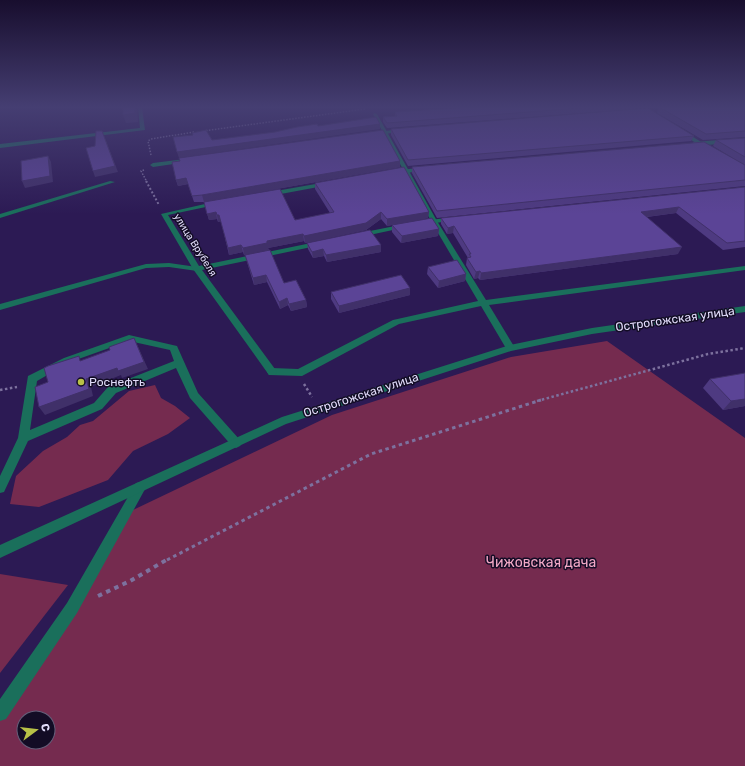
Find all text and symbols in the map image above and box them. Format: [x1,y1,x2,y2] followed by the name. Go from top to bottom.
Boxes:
[171,211,219,279] street label: улица Врубеля
[615,304,735,334] street label: Острогожская улица
[302,370,420,420] street label: Острогожская улица
[89,375,145,389] place label: Роснефть
[76,377,86,387] marker: Роснефть
[486,554,596,571] park label: Чижовская дача
[16,710,56,750] north arrow
[38,722,53,733] text: С

